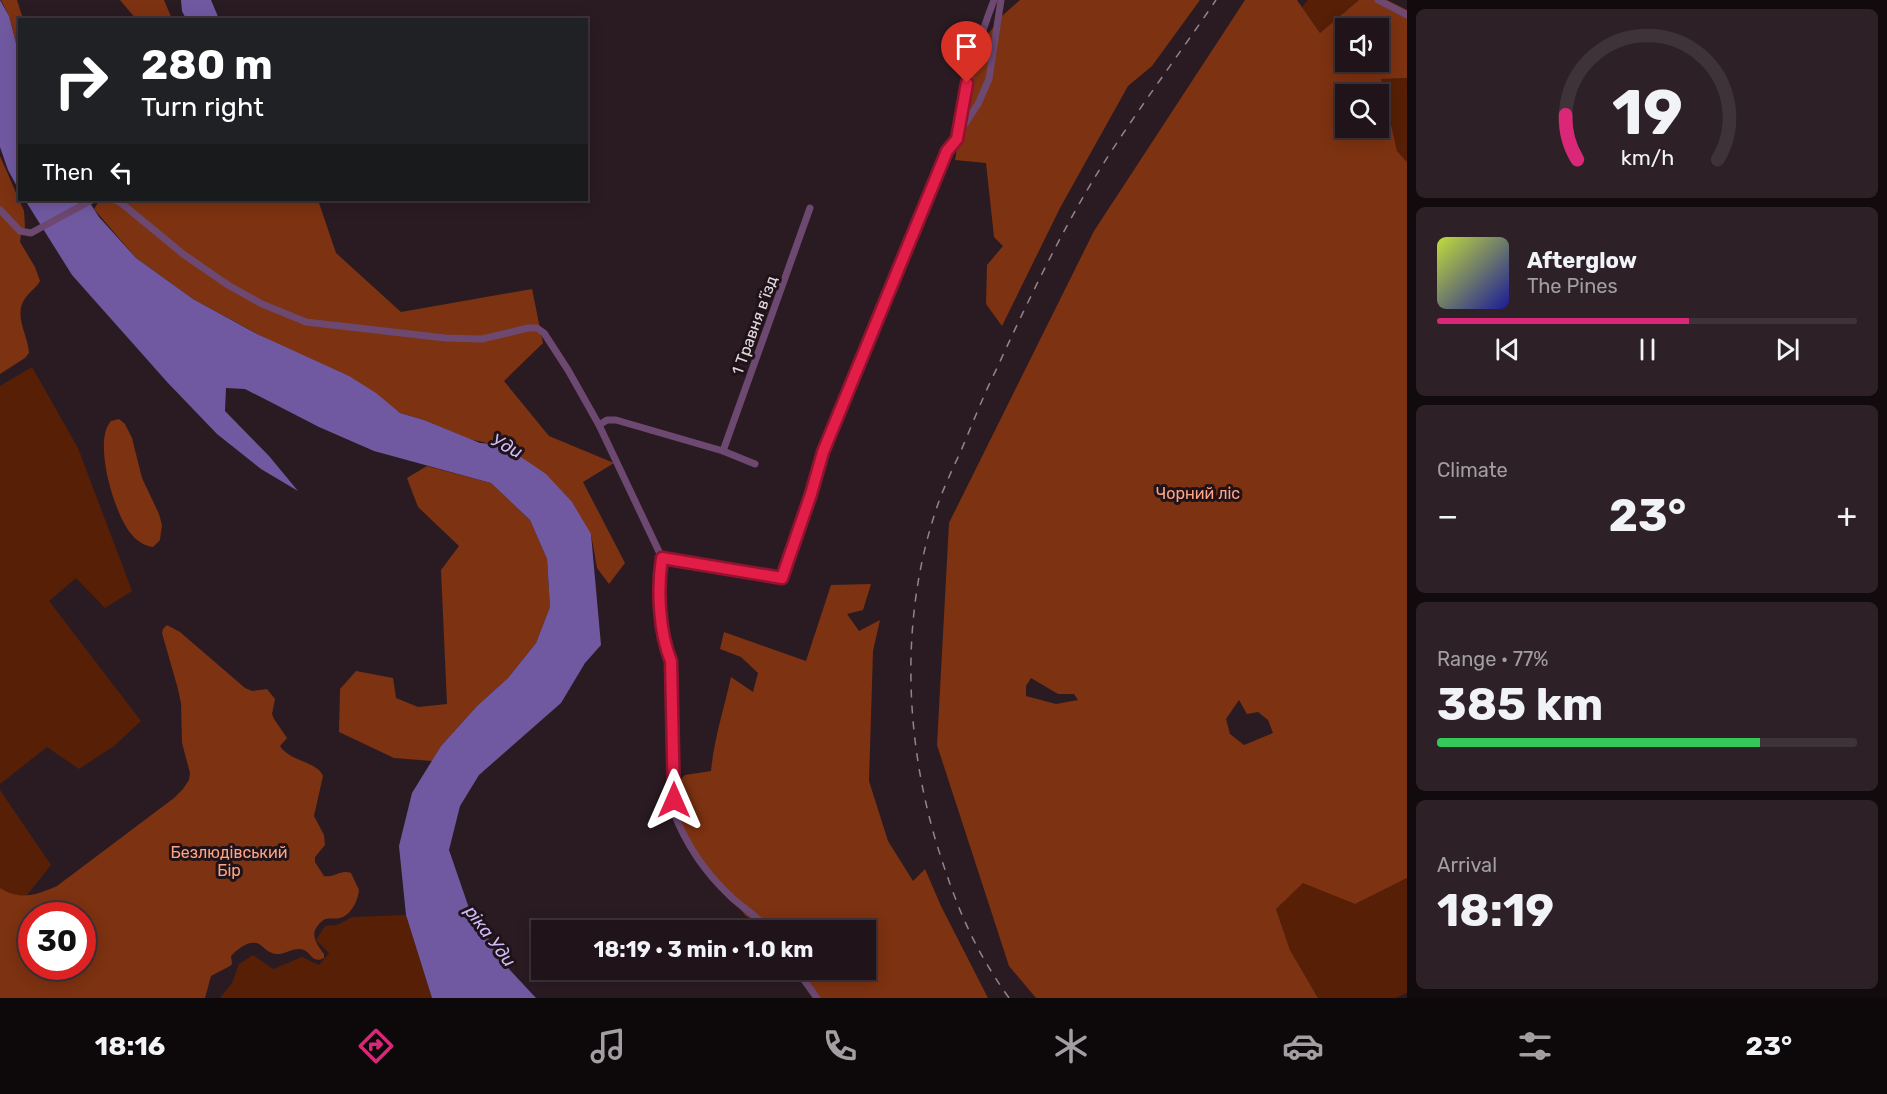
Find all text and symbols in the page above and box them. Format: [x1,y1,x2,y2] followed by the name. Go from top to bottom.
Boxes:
[1335,18,1389,138] map controls
[1335,18,1389,72] button: sound
[941,21,992,83] pin
[950,30,983,63] icon: arrive
[141,40,273,90] text: 280 m
[42,42,120,120] icon: right
[1611,77,1683,151] text: 19
[1335,84,1389,138] button: search
[141,91,264,123] text: Turn right
[1620,146,1674,171] text: km/h
[105,156,138,189] icon: left
[42,159,93,186] text: Then
[1527,247,1637,274] text: Afterglow
[728,273,781,377] street label: 1 Травня в’їзд
[1527,274,1618,298] text: The Pines
[1491,333,1524,366] icon: previous
[1631,333,1664,366] icon: pause
[1771,333,1804,366] icon: next
[488,429,526,463] water label: Уди
[1437,458,1508,482] text: Climate
[1156,484,1240,503] park label: Чорний ліс
[1609,489,1686,542] text: 23°
[1437,496,1458,535] text: −
[1836,496,1857,535] text: +
[1437,647,1549,671] text: Range · 77%
[1437,678,1603,731] text: 385 km
[642,768,706,832] position arrow
[171,843,287,880] park label: Безлюдівський Бір
[1437,853,1497,877] text: Arrival
[1437,884,1554,937] text: 18:19
[460,901,520,971] water label: ріка Уди
[18,902,96,980] speed limit sign: 30
[593,936,814,963] text: 18:19 · 3 min · 1.0 km
[355,1025,397,1067] icon: directions
[587,1025,629,1067] icon: music
[819,1025,861,1067] icon: phone
[1050,1025,1092,1067] icon: climate
[1282,1025,1324,1067] icon: car
[1514,1025,1556,1067] icon: filters
[95,1030,165,1062] text: 18:16
[1746,1030,1792,1062] text: 23°

